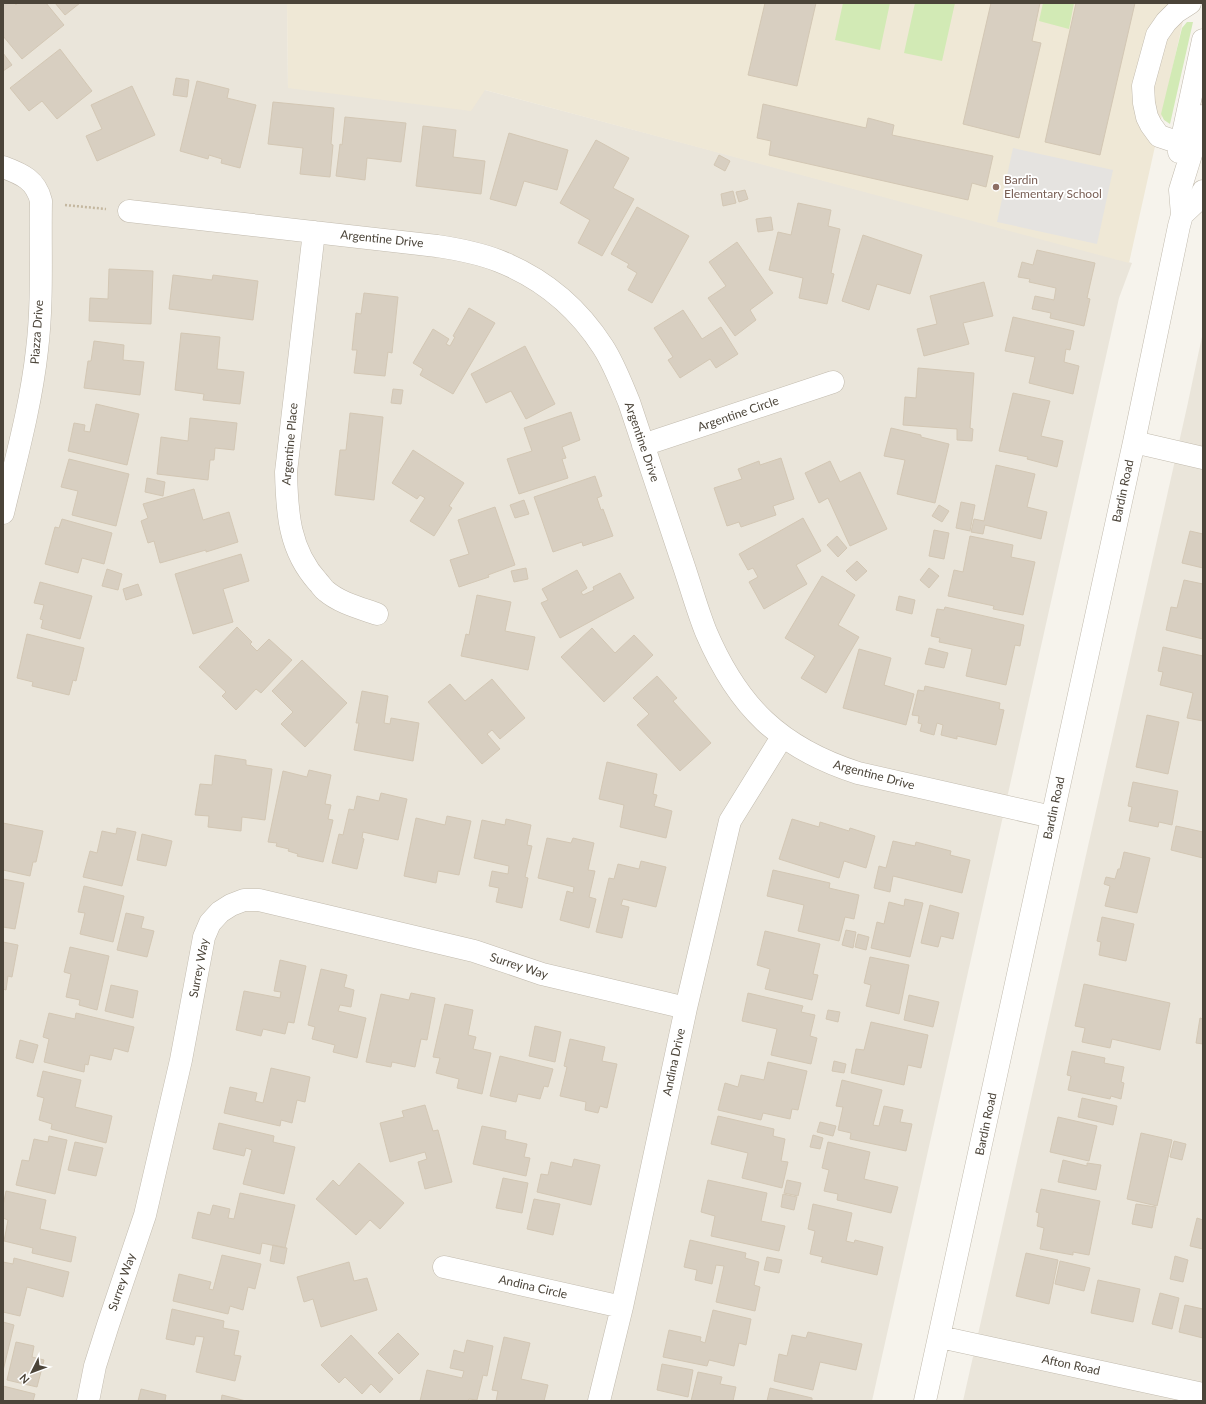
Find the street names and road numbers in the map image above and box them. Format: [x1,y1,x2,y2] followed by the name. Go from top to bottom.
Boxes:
[340,227,424,250] street label: Argentine Drive
[27,299,46,365] street label: Piazza Drive
[695,393,780,434] street label: Argentine Circle
[622,400,663,484] street label: Argentine Drive
[278,402,301,486] street label: Argentine Place
[1109,458,1136,524] street label: Bardin Road
[832,756,916,793] street label: Argentine Drive
[1040,775,1067,841] street label: Bardin Road
[185,936,212,999] street label: Surrey Way
[488,949,551,982] street label: Surrey Way
[659,1027,688,1097] street label: Andina Drive
[972,1091,999,1157] street label: Bardin Road
[105,1250,139,1313] street label: Surrey Way
[497,1271,569,1302] street label: Andina Circle
[1041,1351,1102,1378] street label: Afton Road

